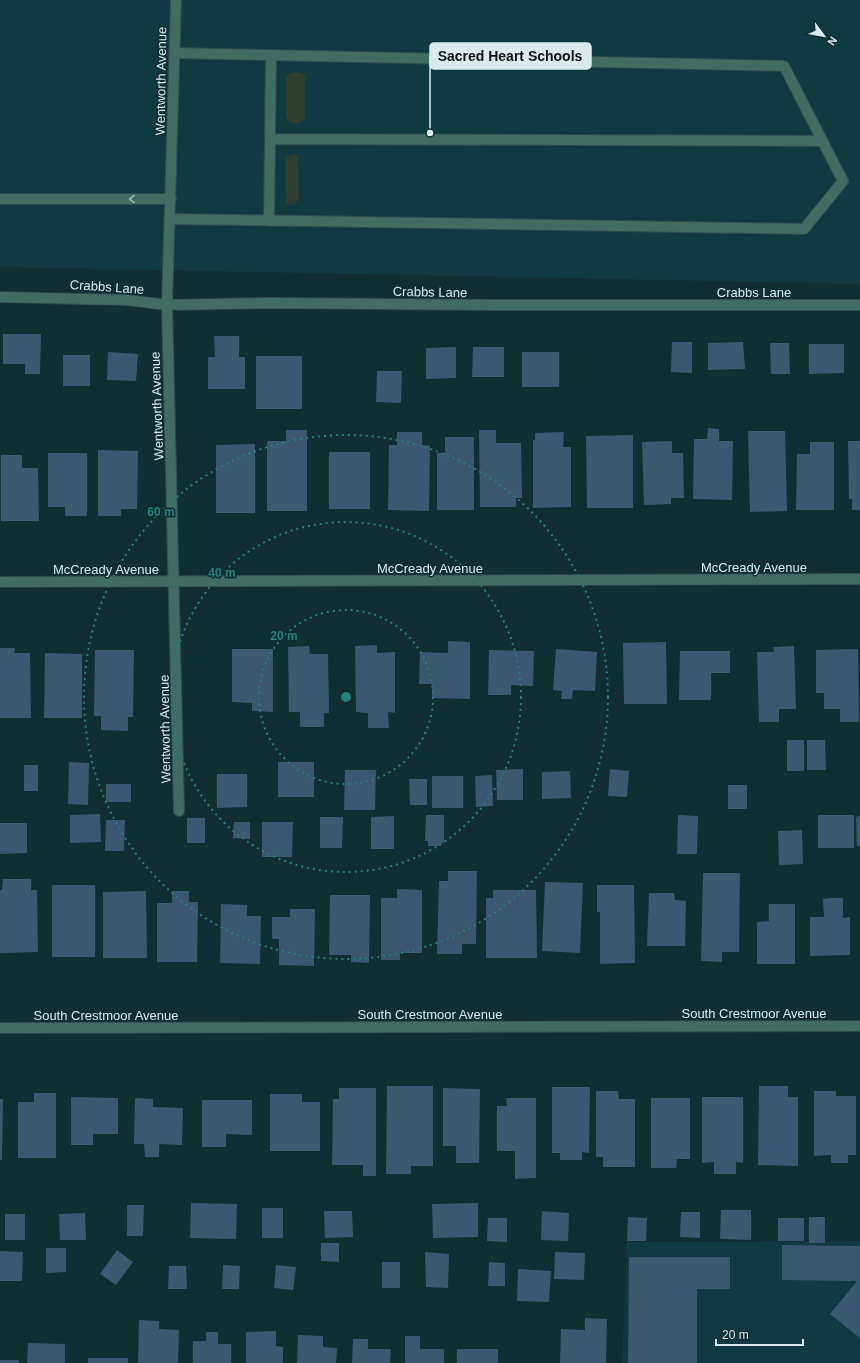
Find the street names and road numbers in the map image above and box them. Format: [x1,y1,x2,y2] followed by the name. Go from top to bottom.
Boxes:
[153,27,169,135] street label: Wentworth Avenue
[69,277,145,297] street label: Crabbs Lane
[393,284,467,300] street label: Crabbs Lane
[717,285,791,300] street label: Crabbs Lane
[148,351,166,461] street label: Wentworth Avenue
[701,560,807,575] street label: McCready Avenue
[377,561,483,576] street label: McCready Avenue
[53,562,159,577] street label: McCready Avenue
[157,675,173,783] street label: Wentworth Avenue
[681,1006,827,1021] street label: South Crestmoor Avenue
[357,1007,503,1022] street label: South Crestmoor Avenue
[33,1008,179,1023] street label: South Crestmoor Avenue

